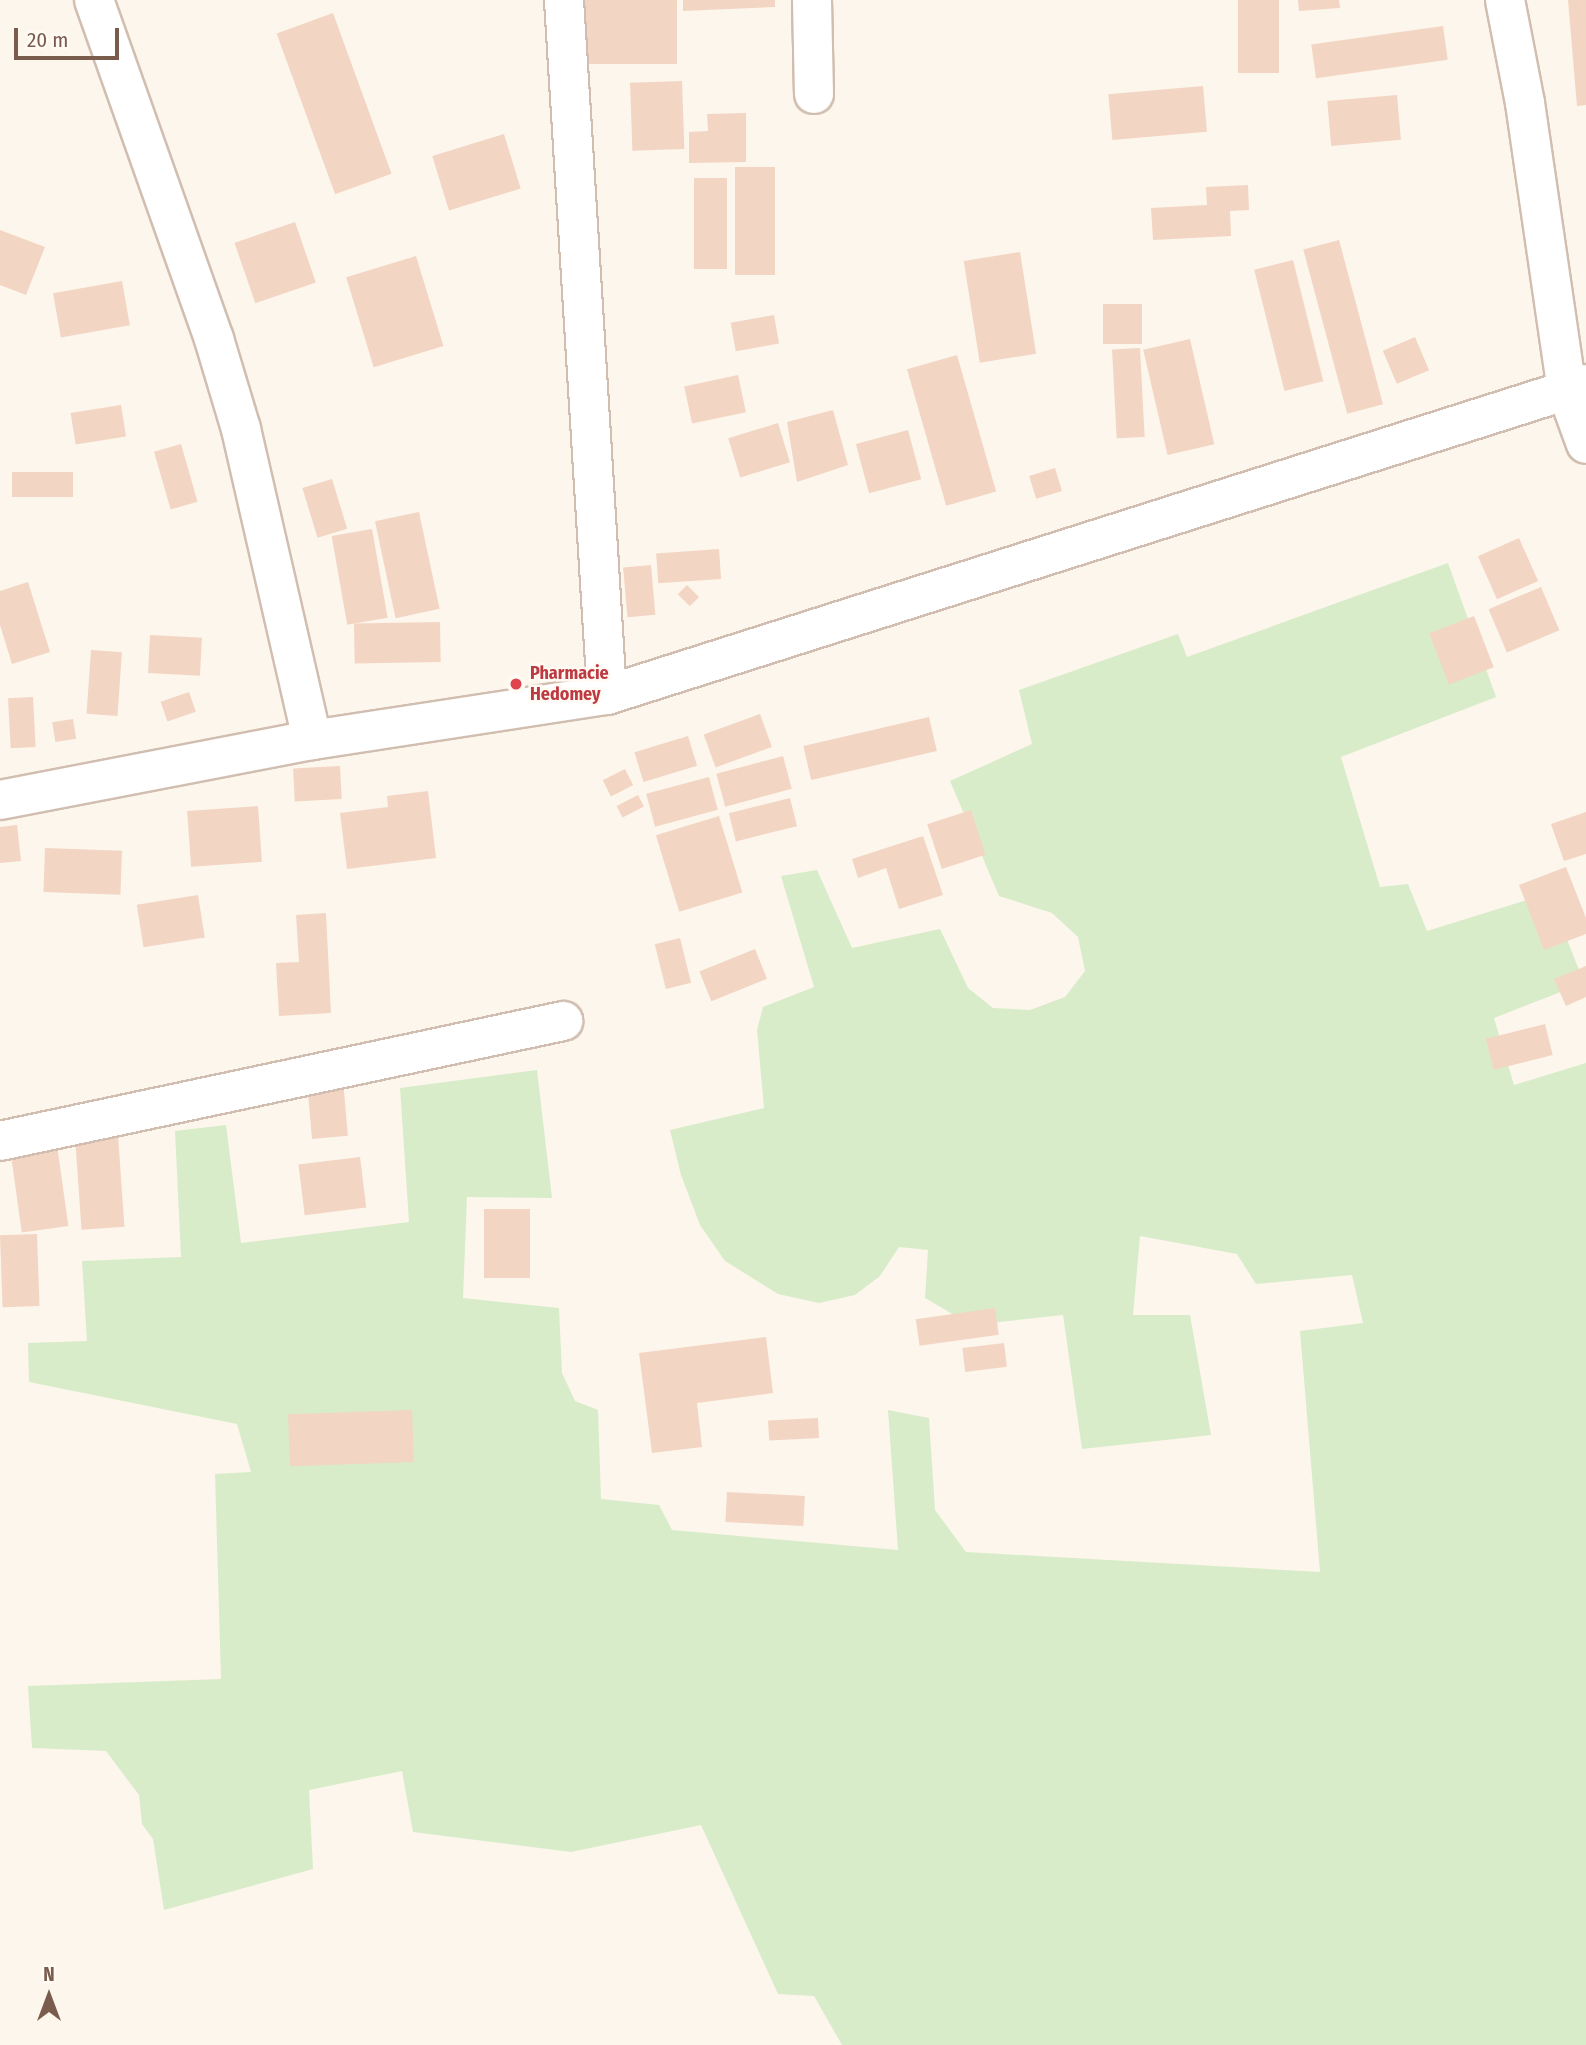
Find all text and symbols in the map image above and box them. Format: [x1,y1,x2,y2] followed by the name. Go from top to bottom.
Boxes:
[18,14,122,58] scale bar
[27,27,68,53] text: 20 m
[530,663,609,706] place label: Pharmacie Hedomey
[508,676,524,692] marker: Pharmacie Hedomey
[14,1961,84,2031] north arrow
[43,1963,55,1986] text: N

